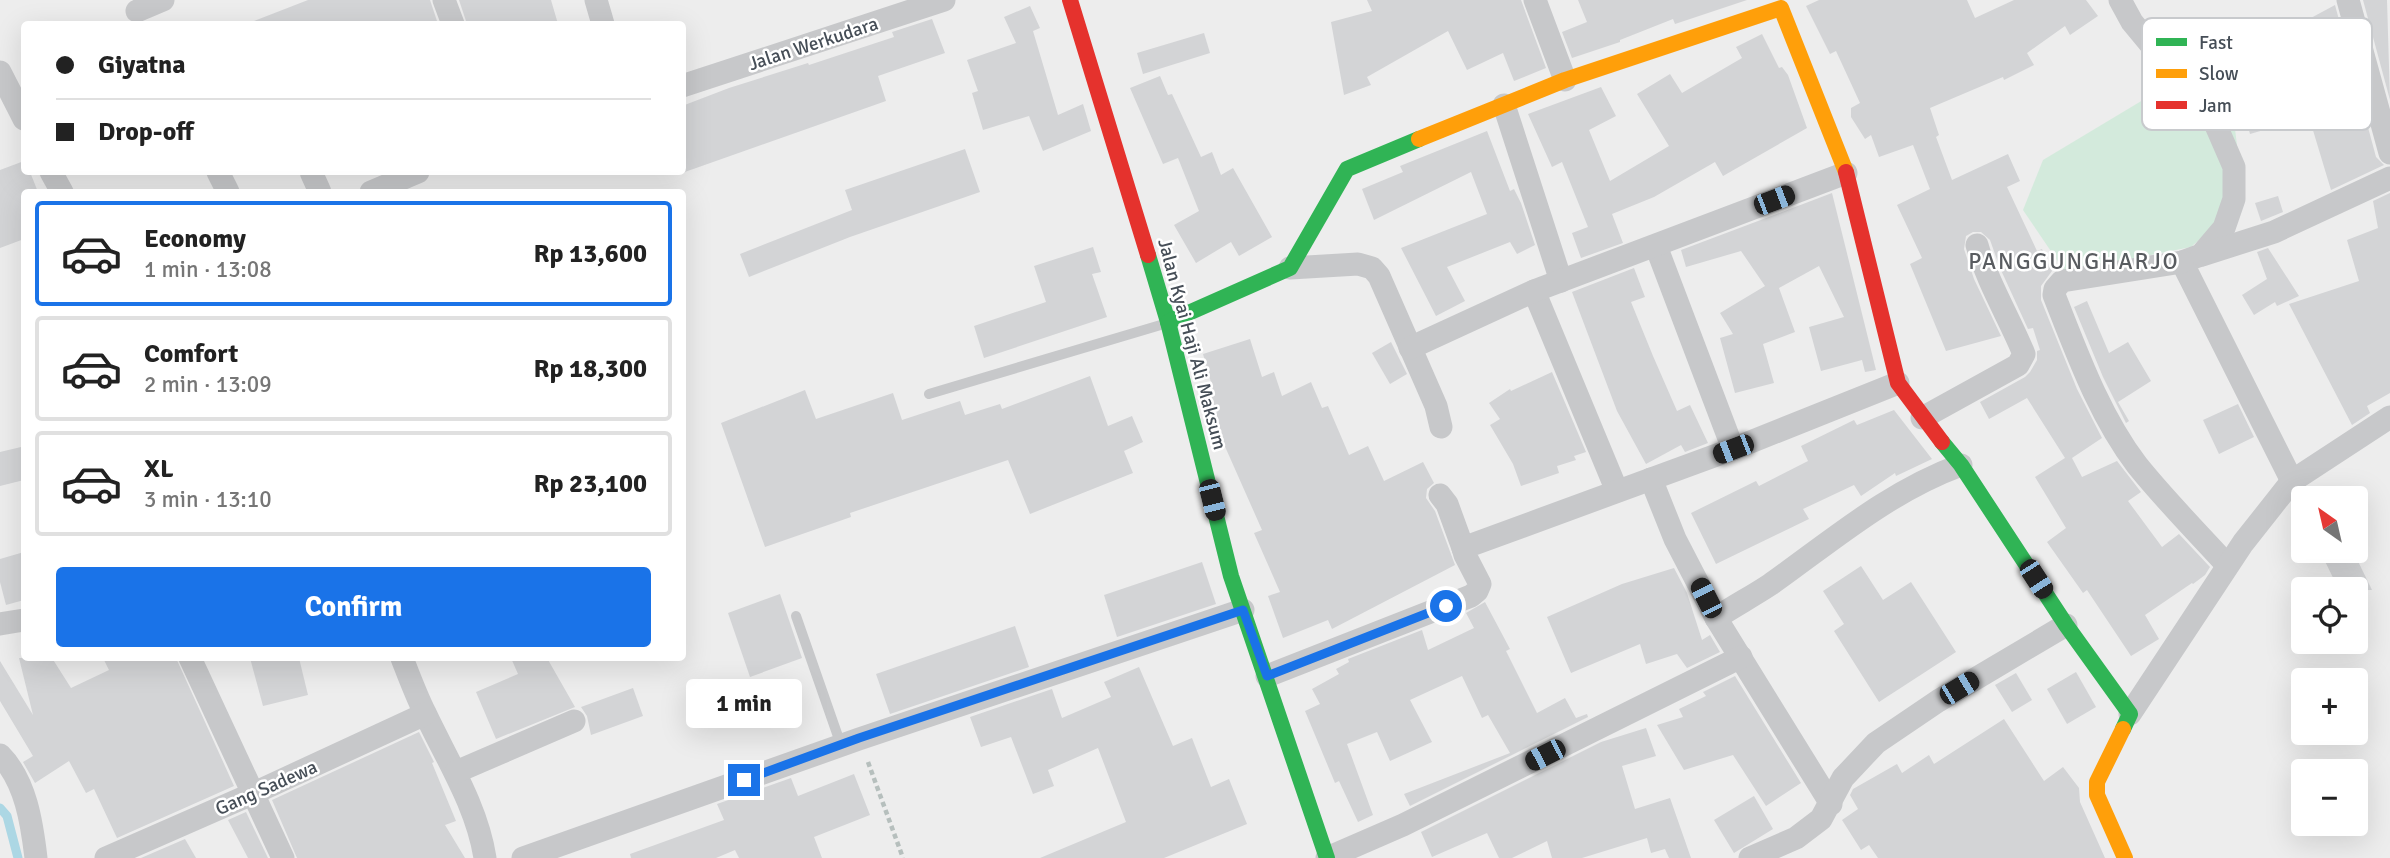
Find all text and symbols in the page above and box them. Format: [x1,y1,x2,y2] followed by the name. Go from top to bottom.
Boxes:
[745,12,881,76] street label: Jalan Werkudara
[2142,18,2372,130] legend
[2199,31,2233,55] text: Fast
[98,49,186,81] text: Giyatna
[2199,62,2239,86] text: Slow
[2199,94,2232,118] text: Jam
[98,116,194,148] text: Drop-off
[1751,183,1798,217] car
[60,222,123,285] icon: car
[144,223,246,255] text: Economy
[1152,236,1232,453] street label: Jalan Kyai Haji Ali Maksum
[533,238,647,270] text: Rp 13,600
[1968,247,2180,276] district label: PANGGUNGHARJO
[144,255,272,284] text: 1 min · 13:08
[60,337,123,400] icon: car
[144,338,238,370] text: Comfort
[533,353,647,385] text: Rp 18,300
[144,370,272,399] text: 2 min · 13:09
[1710,432,1757,466] car
[60,452,123,515] icon: car
[144,453,174,485] text: XL
[533,468,647,500] text: Rp 23,100
[1197,477,1228,523] car
[144,485,272,514] text: 3 min · 13:10
[2291,486,2368,564] north arrow
[2291,486,2368,836] map controls
[2016,556,2057,602] car
[56,567,651,647] button: Confirm
[1688,575,1725,621] car
[2291,577,2368,654] button: locate
[1430,590,1462,622] route start
[1936,668,1983,708] car
[2291,668,2368,745] button: +
[686,678,802,728] callout: 1 min
[716,689,772,718] text: 1 min
[1522,736,1569,774] car
[212,755,321,821] street label: Gang Sadewa
[2291,759,2368,836] button: −
[728,764,760,796] route end

